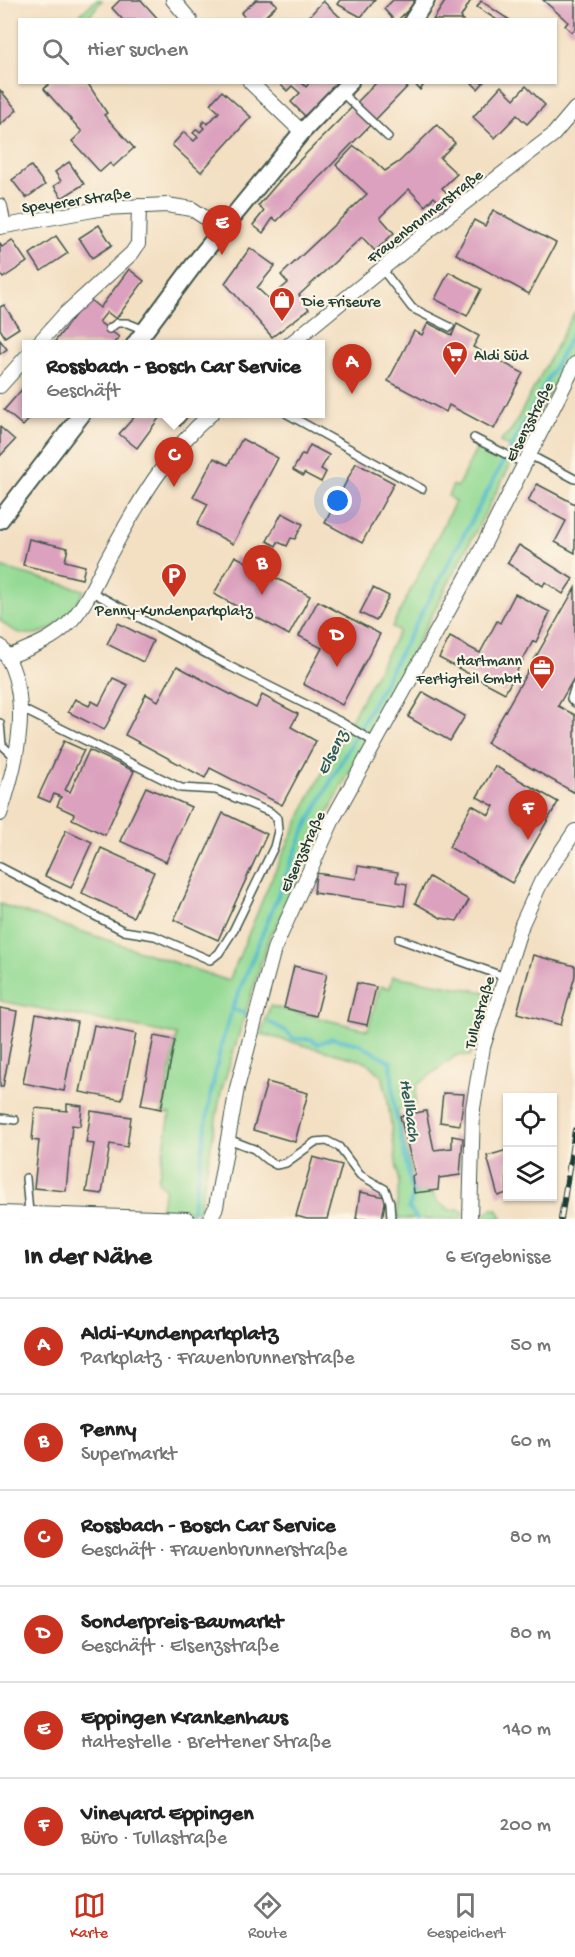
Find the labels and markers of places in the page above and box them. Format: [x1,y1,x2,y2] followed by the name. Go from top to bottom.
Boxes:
[202,206,242,255] pin: E
[267,285,297,323] shop icon: Die Friseure
[301,294,382,313] place label: Die Friseure
[440,339,470,377] supermarket icon: Aldi Süd
[332,344,372,394] pin: A
[474,348,530,367] place label: Aldi Süd
[154,438,194,487] pin: C
[242,546,282,595] pin: B
[159,561,189,599] parking icon: Penny-Kundenparkplatz
[94,603,254,622] place label: Penny-Kundenparkplatz
[318,618,356,667] pin: D
[415,653,523,690] place label: Hartmann Fertigteil GmbH
[527,653,557,691] office icon: Hartmann Fertigteil GmbH
[508,790,548,840] pin: F

